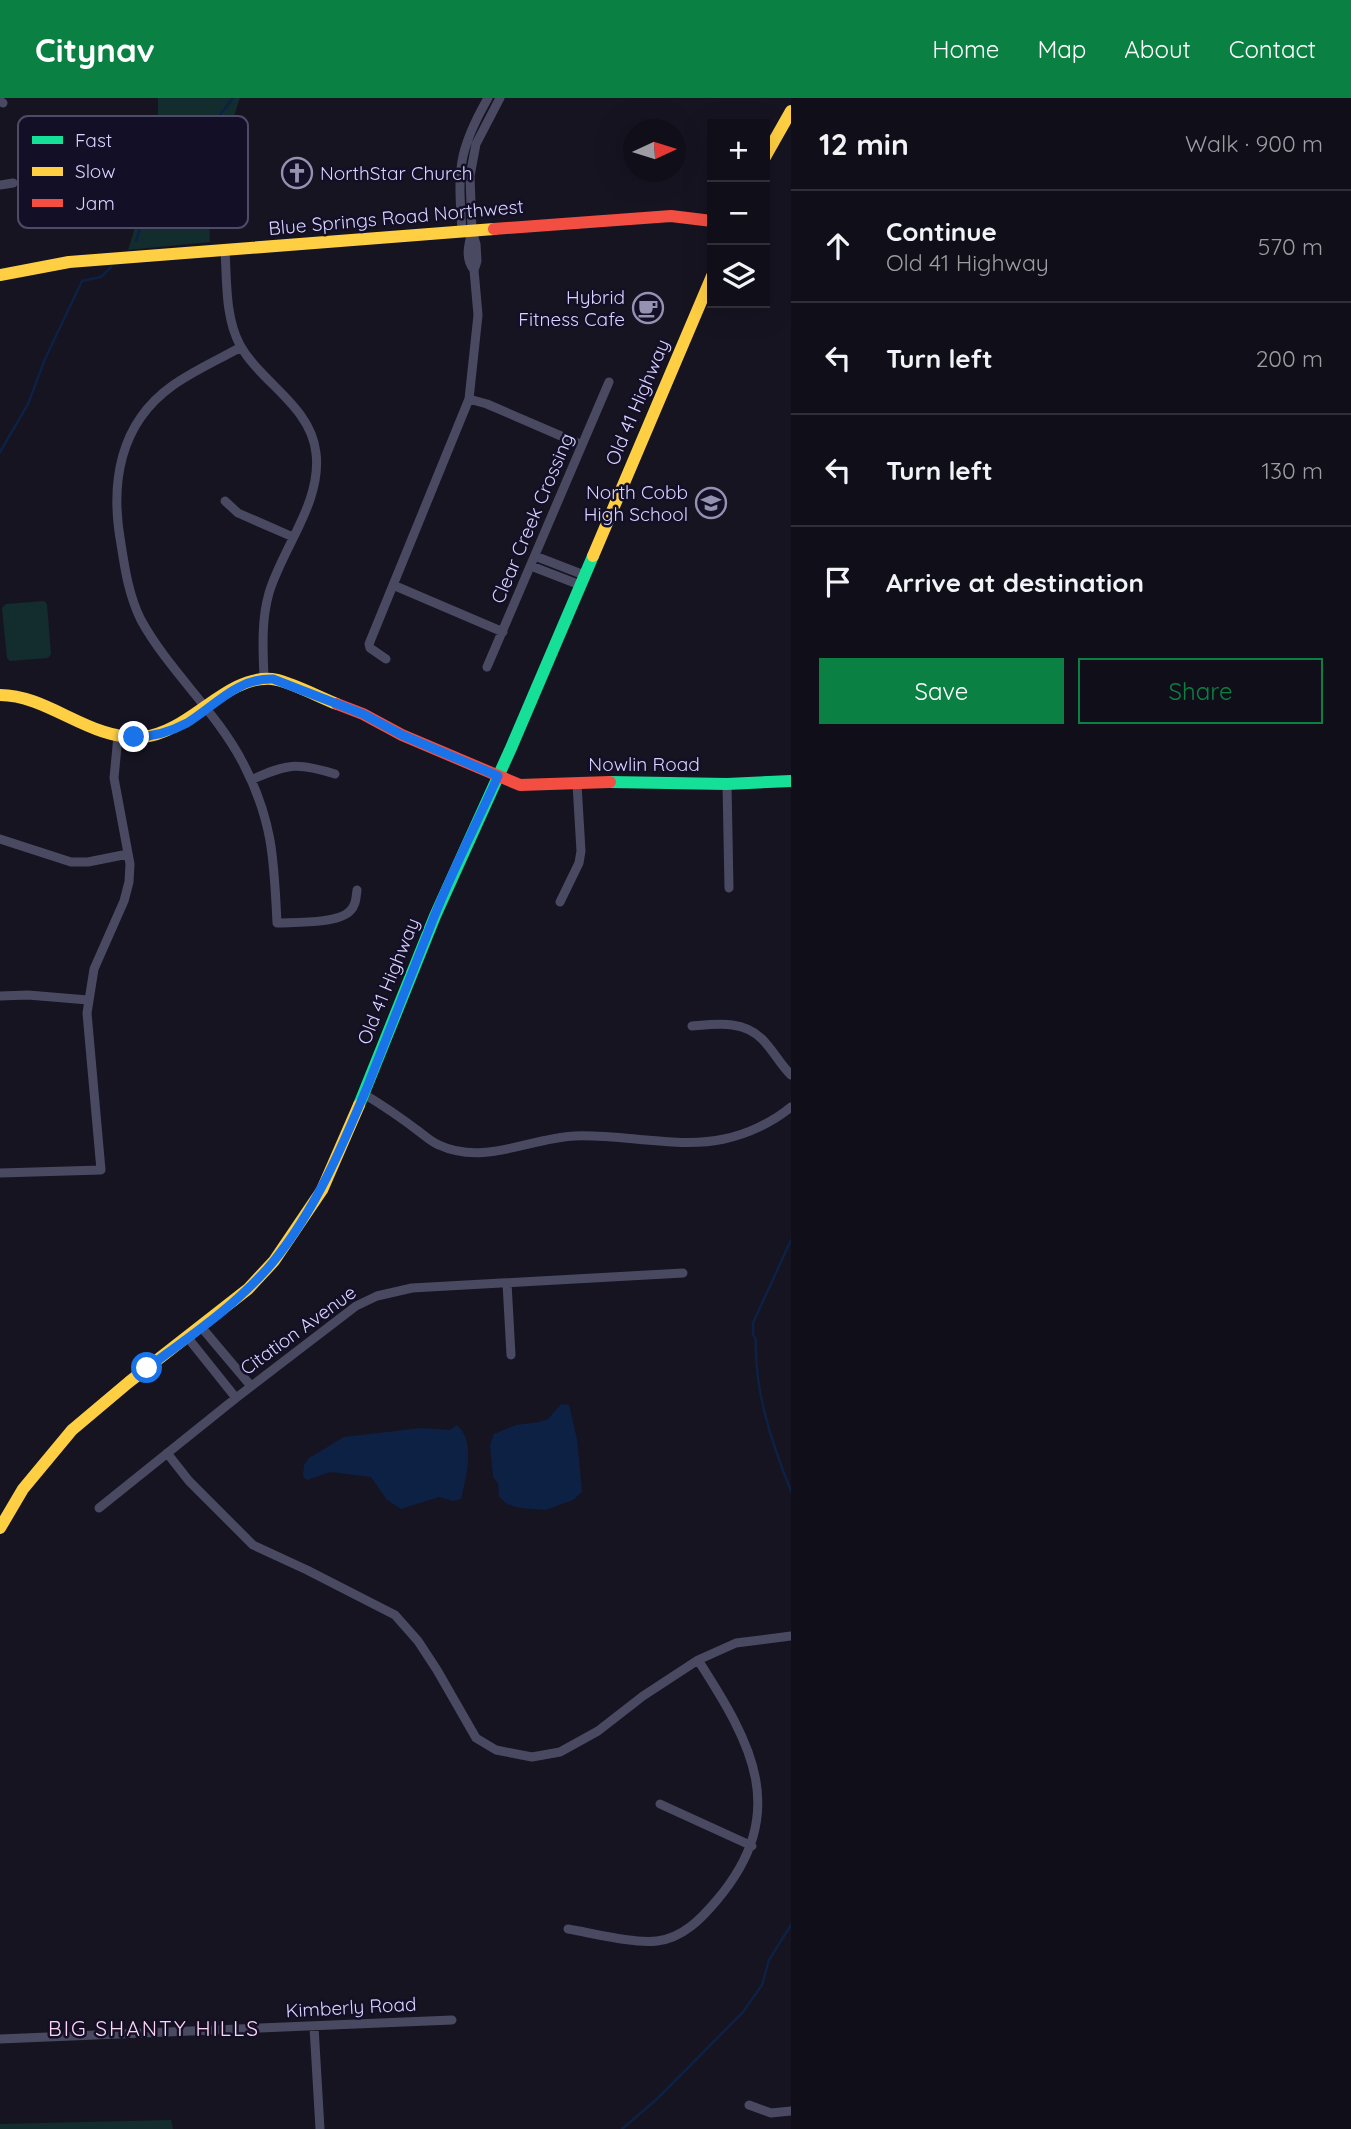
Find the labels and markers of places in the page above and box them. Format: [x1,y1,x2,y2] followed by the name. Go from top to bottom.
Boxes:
[280,156,314,190] church icon: NorthStar Church
[320,161,473,185] place label: NorthStar Church
[518,285,625,331] place label: Hybrid Fitness Cafe
[631,291,665,325] cafe icon: Hybrid Fitness Cafe
[584,480,688,526] place label: North Cobb High School
[694,486,728,520] school or university icon: North Cobb High School

